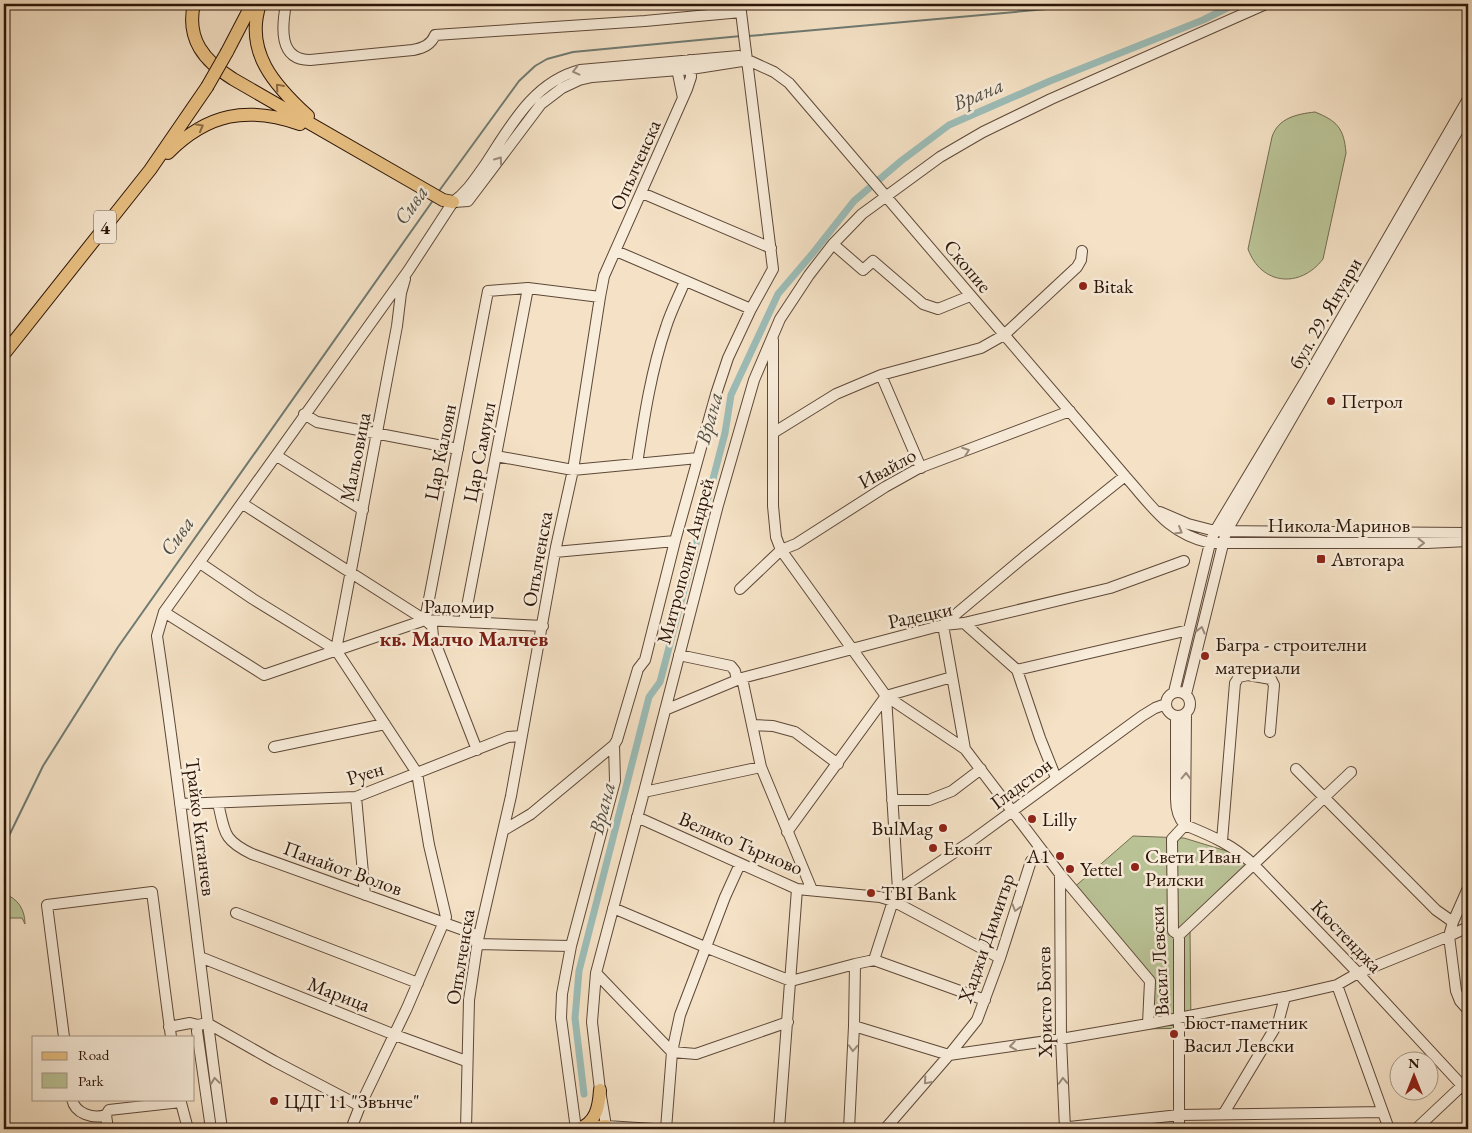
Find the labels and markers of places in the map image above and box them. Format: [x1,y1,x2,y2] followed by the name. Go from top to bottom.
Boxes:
[1093,273,1134,299] place label: Bitak
[1077,280,1089,292] marker: Bitak
[1341,388,1403,414] place label: Петрол
[1325,395,1337,407] marker: Петрол
[1330,546,1404,572] place label: Автогара
[1315,553,1327,565] marker: Автогара
[1215,631,1367,680] place label: Багра - строителни материали
[1199,650,1211,662] marker: Багра - строителни материали
[1042,806,1077,832] place label: Lilly
[1026,813,1038,825] marker: Lilly
[872,815,933,841] place label: BulMag
[937,822,949,834] marker: BulMag
[943,835,992,861] place label: Еконт
[927,842,939,854] marker: Еконт
[1026,843,1050,869] place label: A1
[1145,843,1241,892] place label: Свети Иван Рилски
[1054,850,1066,862] marker: A1
[1080,856,1123,882] place label: Yettel
[1129,861,1141,873] marker: Свети Иван Рилски
[1064,863,1076,875] marker: Yettel
[881,880,957,906] place label: TBI Bank
[865,887,877,899] marker: TBI Bank
[1184,1009,1308,1058] place label: Бюст-паметник Васил Левски
[1168,1028,1180,1040] marker: Бюст-паметник Васил Левски
[284,1088,419,1114] place label: ЦДГ 11 "Звънче"
[268,1095,280,1107] marker: ЦДГ 11 "Звънче"

